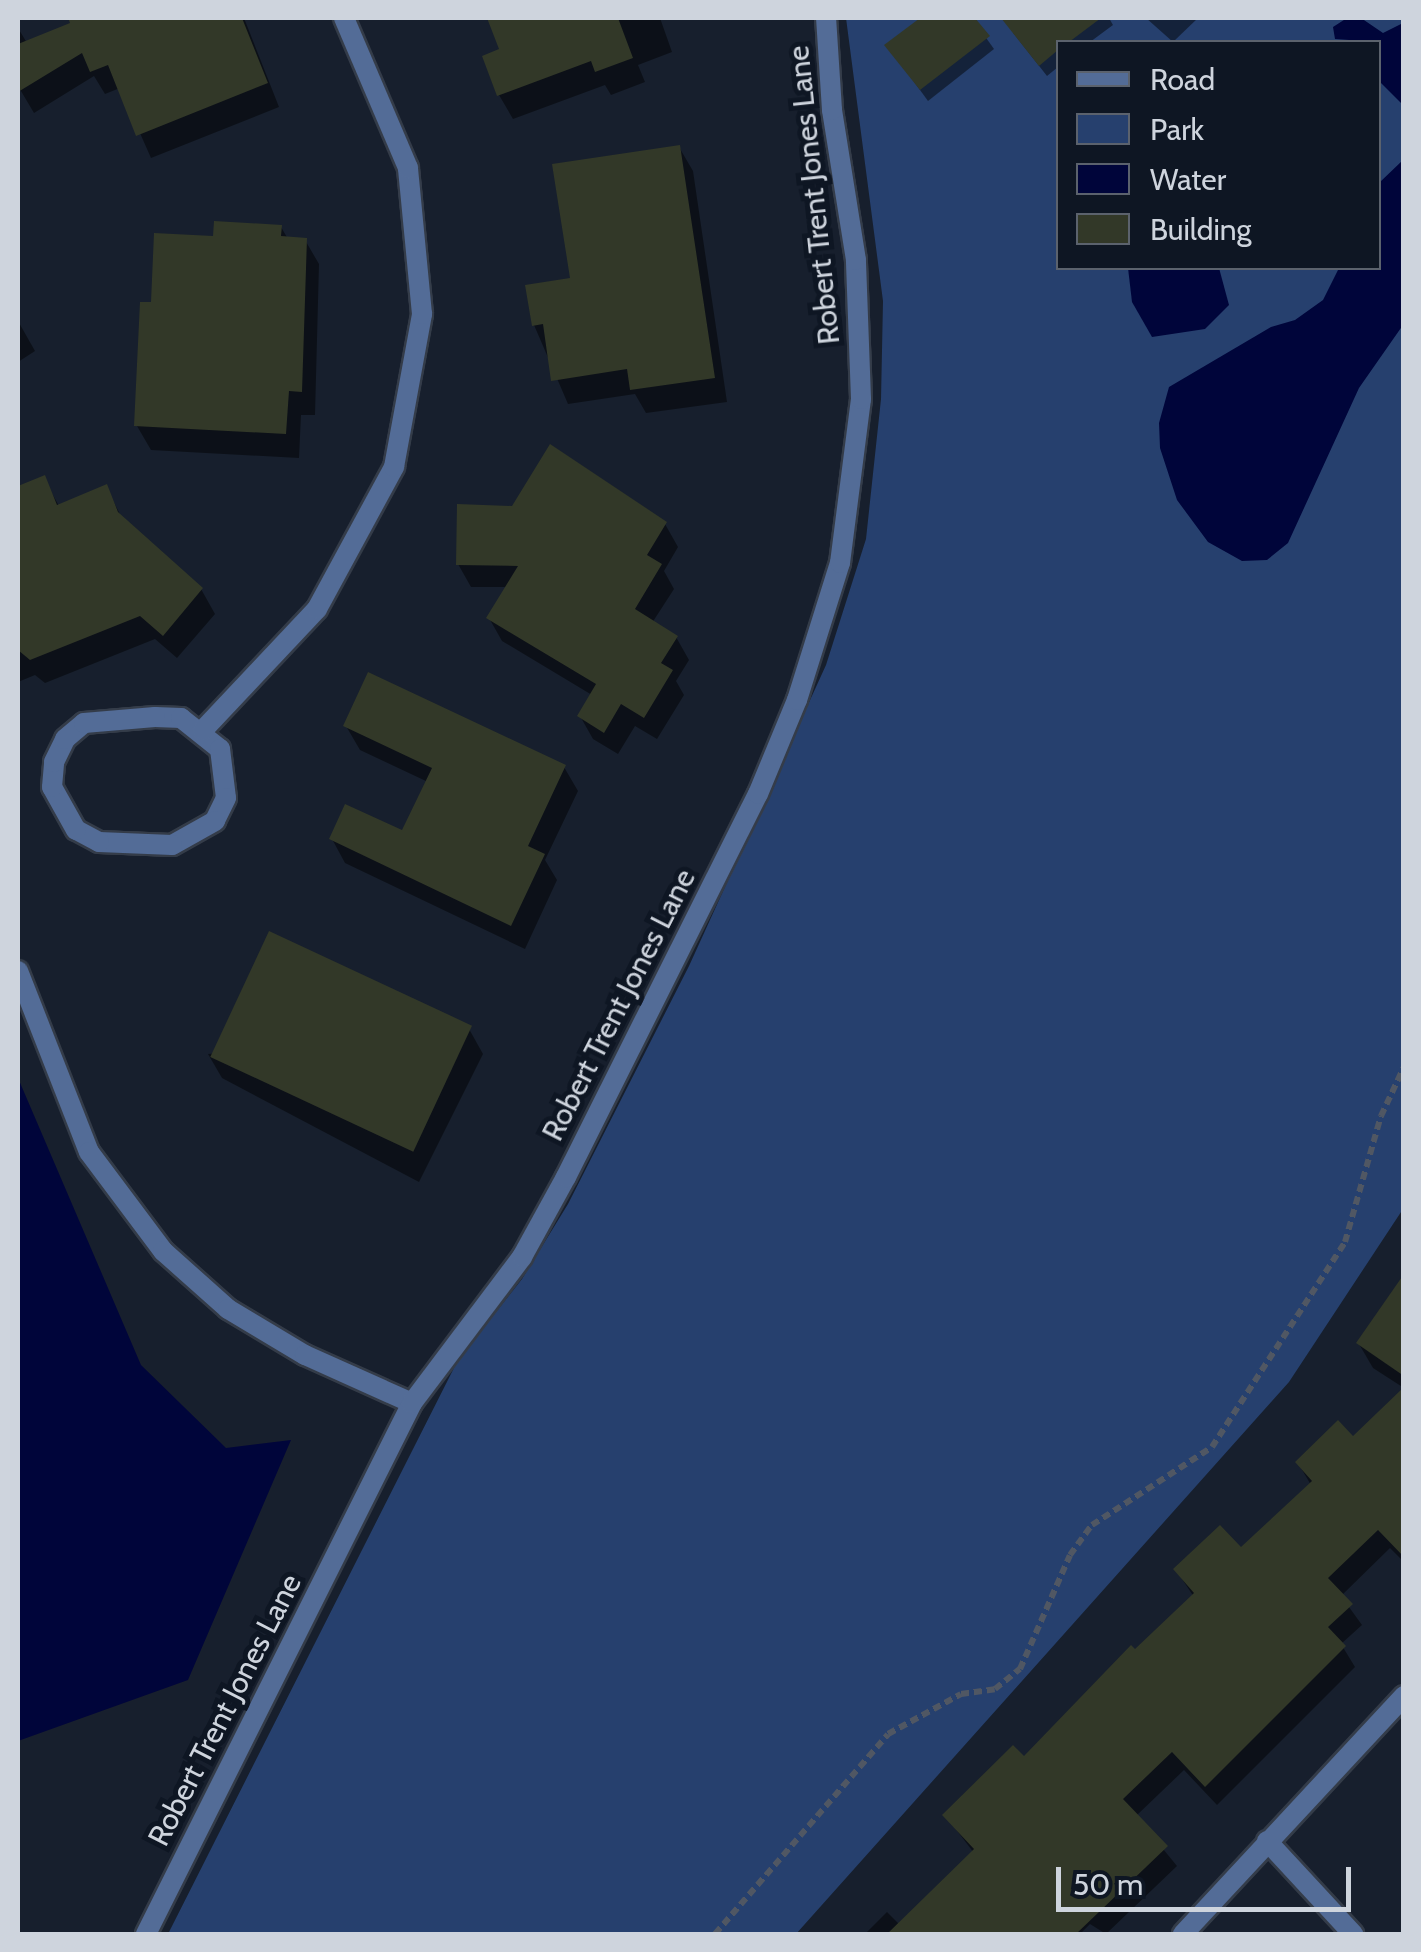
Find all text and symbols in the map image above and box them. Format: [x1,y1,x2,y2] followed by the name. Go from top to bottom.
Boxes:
[1056,40,1381,270] legend
[780,44,848,346] street label: Robert Trent Jones Lane
[1150,61,1215,98] text: Road
[1150,111,1204,148] text: Park
[1150,161,1226,198] text: Water
[1150,211,1252,248] text: Building
[535,863,703,1147] street label: Robert Trent Jones Lane
[141,1568,309,1852] street label: Robert Trent Jones Lane
[1061,1847,1356,1909] scale bar
[1073,1866,1143,1903] text: 50 m

